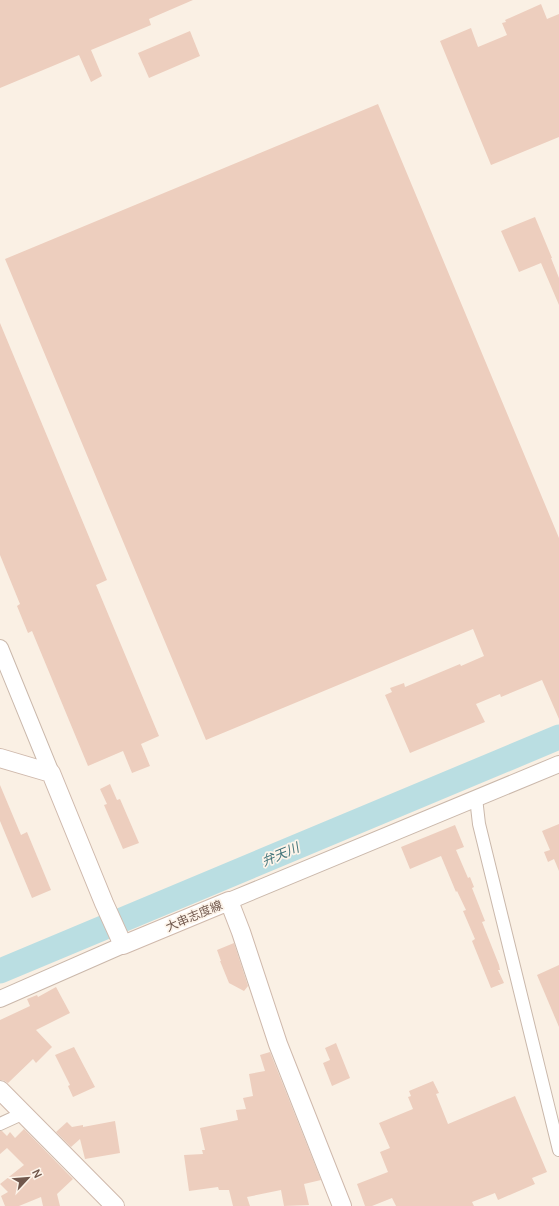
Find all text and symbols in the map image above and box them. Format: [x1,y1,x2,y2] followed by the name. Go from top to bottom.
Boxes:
[259,837,303,870] water label: 弁天川
[163,896,225,935] street label: 大串志度線
[8,1158,48,1198] north arrow
[29,1167,46,1180] text: N

